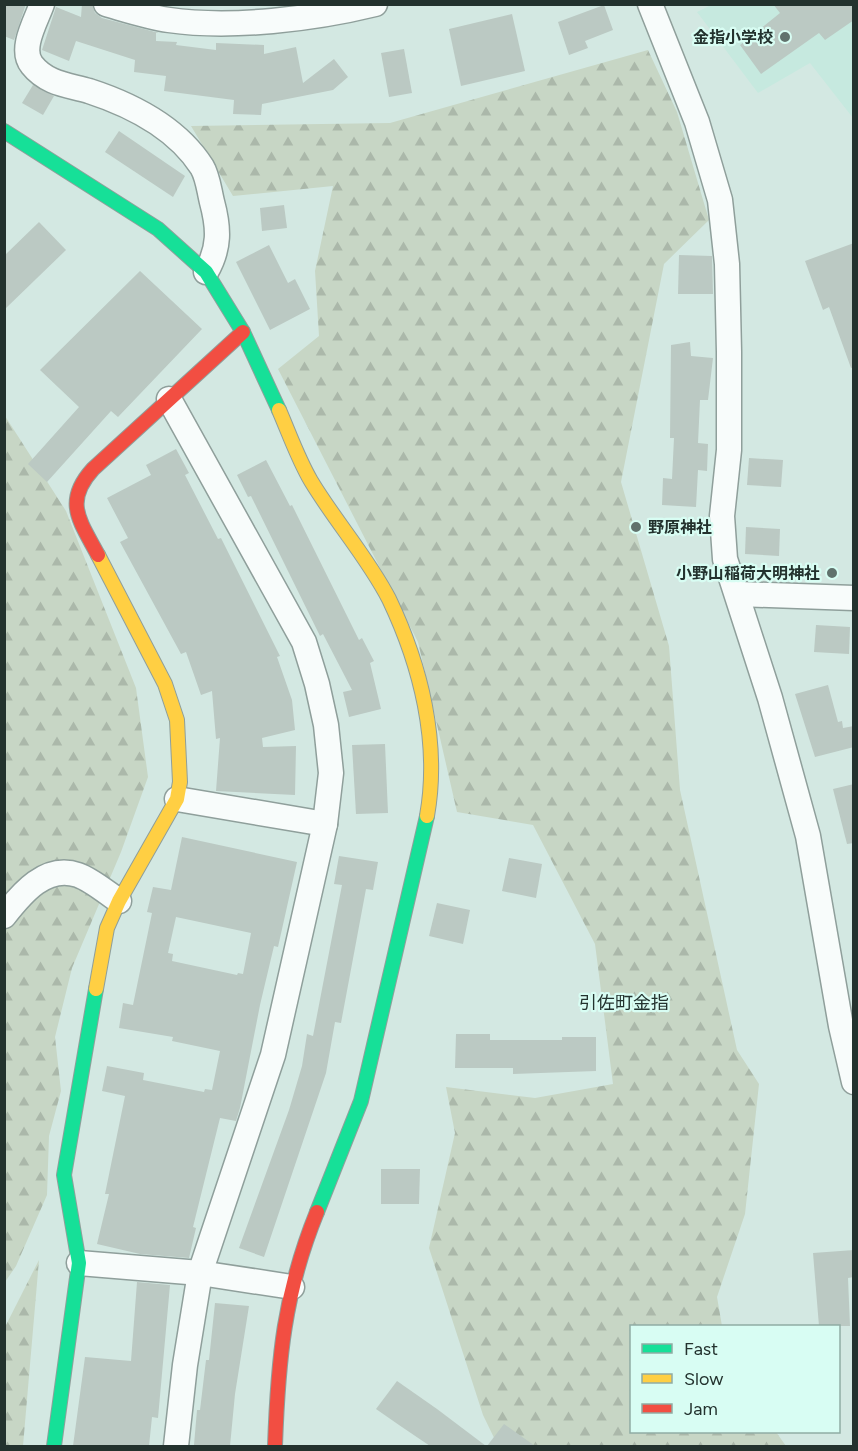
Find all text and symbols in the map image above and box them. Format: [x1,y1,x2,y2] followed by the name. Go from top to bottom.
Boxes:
[693,28,773,47] place label: 金指小学校
[778,30,792,44] marker: 金指小学校
[648,518,712,537] place label: 野原神社
[629,520,643,534] marker: 野原神社
[676,564,820,583] place label: 小野山稲荷大明神社
[825,566,839,580] marker: 小野山稲荷大明神社
[579,992,669,1014] district label: 引佐町金指
[630,1325,840,1433] legend
[684,1338,718,1360] text: Fast
[684,1368,723,1390] text: Slow
[684,1398,718,1420] text: Jam

